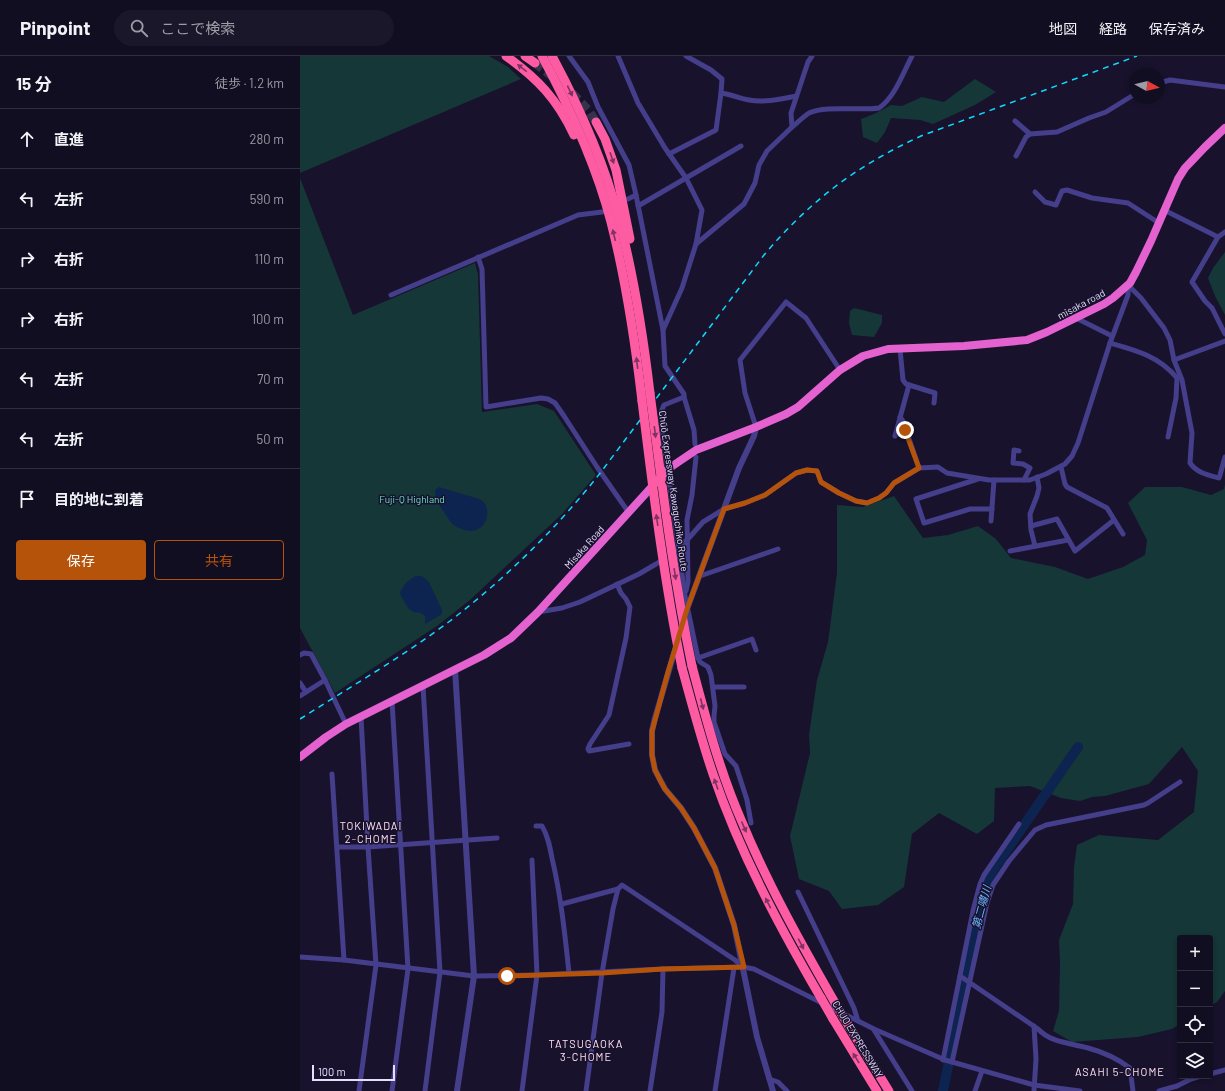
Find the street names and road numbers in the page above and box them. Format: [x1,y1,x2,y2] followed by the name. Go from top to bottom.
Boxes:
[1055,286,1107,322] street label: misaka road
[657,410,691,572] street label: Chūō Expressway Kawaguchiko Route
[562,523,606,571] street label: Misaka Road
[830,998,886,1080] street label: CHUO EXPRESSWAY

